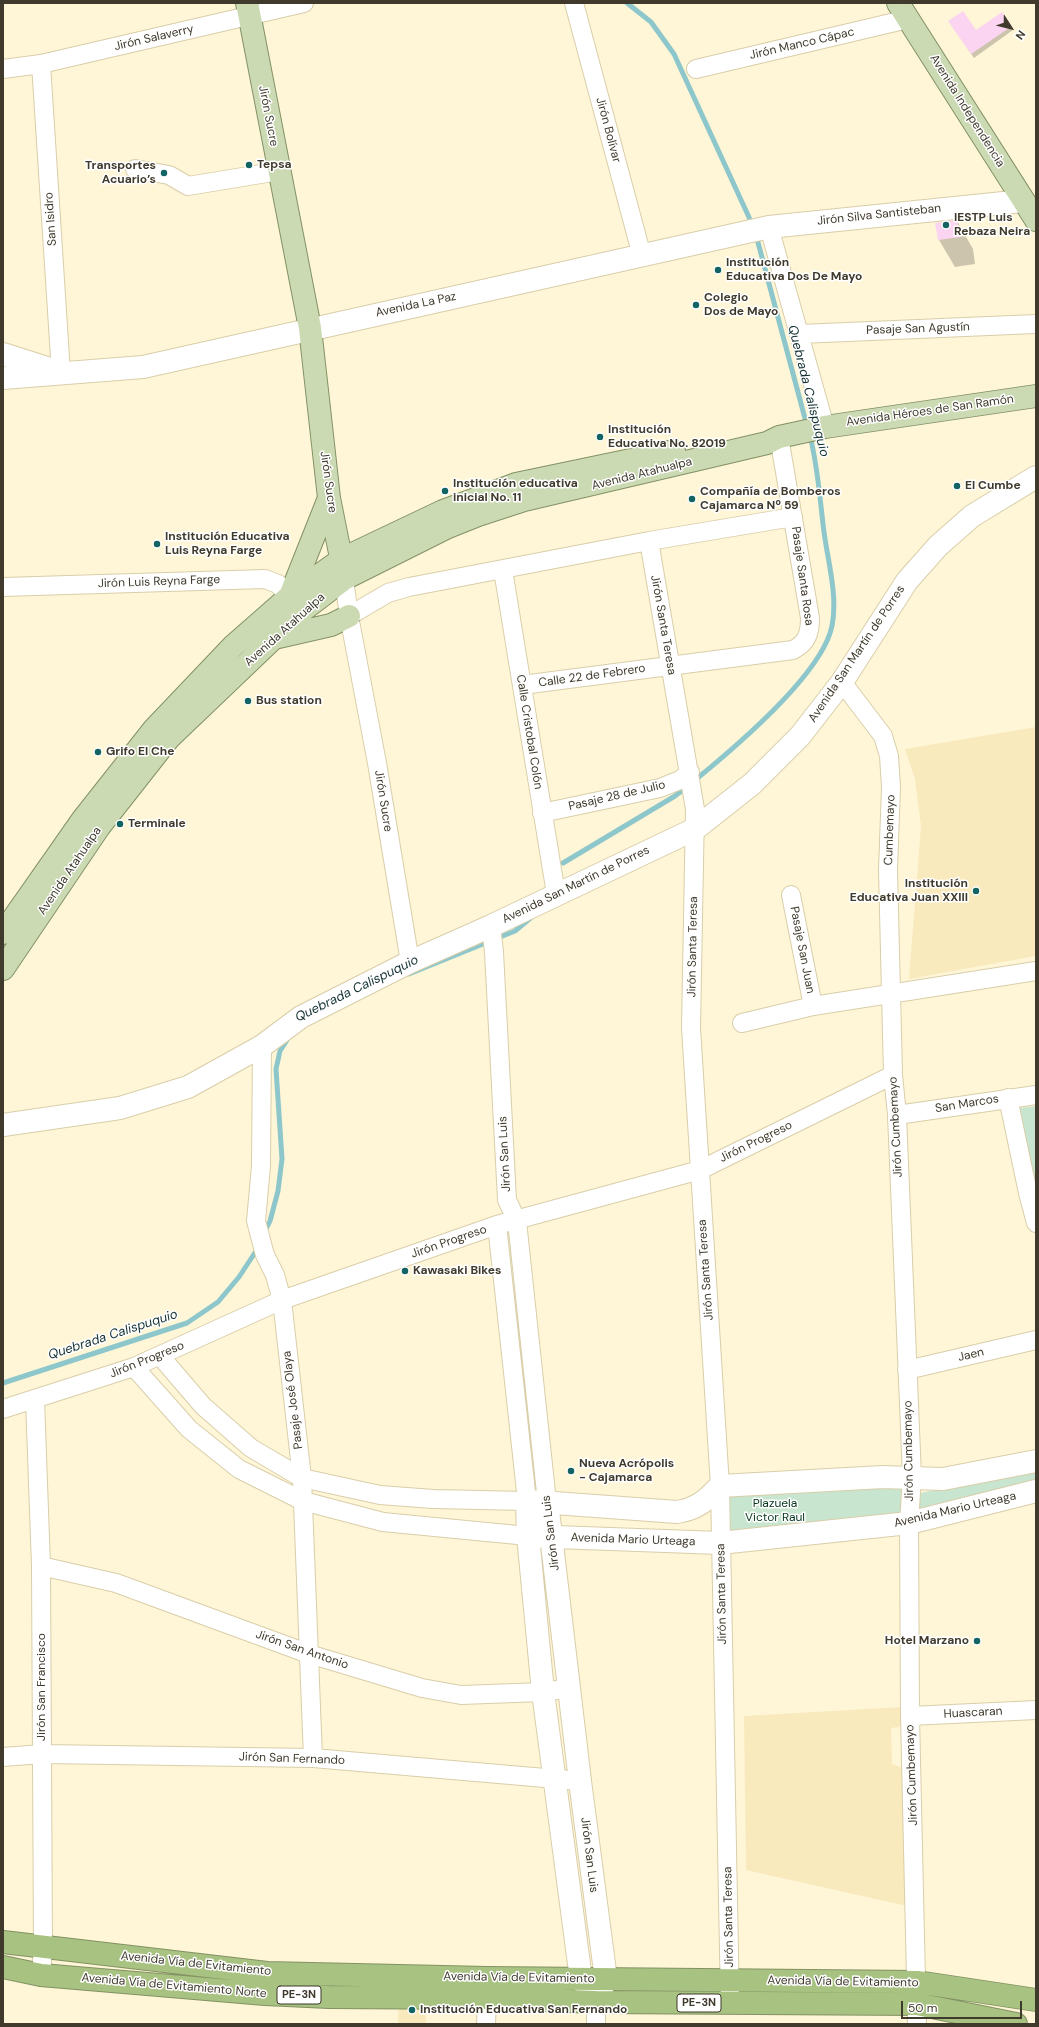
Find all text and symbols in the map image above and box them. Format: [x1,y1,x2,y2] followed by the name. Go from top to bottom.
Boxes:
[991,8,1031,48] north arrow
[113,22,195,54] street label: Jirón Salaverry
[748,25,856,63] street label: Jirón Manco Cápac
[1013,28,1029,42] text: N
[926,52,1008,170] street label: Avenida Independencia
[255,84,281,148] street label: Jirón Sucre
[592,96,624,164] street label: Jirón Bolívar
[257,158,292,172] place label: Tepsa
[85,159,156,187] place label: Transportes Acuario’s
[244,160,254,170] marker: Tepsa
[159,168,169,178] marker: Transportes Acuario’s
[42,191,60,247] street label: San Isidro
[816,201,942,229] street label: Jirón Silva Santisteban
[954,211,1030,239] place label: IESTP Luis Rebaza Neira
[941,220,951,230] marker: IESTP Luis Rebaza Neira
[726,256,862,284] place label: Institución Educativa Dos De Mayo
[713,265,723,275] marker: Institución Educativa Dos De Mayo
[374,289,458,321] street label: Avenida La Paz
[704,291,778,319] place label: Colegio Dos de Mayo
[691,300,701,310] marker: Colegio Dos de Mayo
[866,320,970,338] street label: Pasaje San Agustín
[784,324,832,458] water label: Quebrada Calispuquio
[845,392,1015,430] street label: Avenida Héroes de San Ramón
[608,423,726,451] place label: Institución Educativa No. 82019
[595,432,605,442] marker: Institución Educativa No. 82019
[317,450,339,514] street label: Jirón Sucre
[590,455,694,493] street label: Avenida Atahualpa
[453,477,578,505] place label: Institución educativa inicial No. 11
[965,479,1021,493] place label: El Cumbe
[952,481,962,491] marker: El Cumbe
[700,485,841,513] place label: Compañía de Bomberos Cajamarca Nº 59
[440,486,450,496] marker: Institución educativa inicial No. 11
[687,494,697,504] marker: Compañía de Bomberos Cajamarca Nº 59
[788,526,816,626] street label: Pasaje Santa Rosa
[165,530,289,558] place label: Institución Educativa Luis Reyna Farge
[152,539,162,549] marker: Institución Educativa Luis Reyna Farge
[98,573,220,591] street label: Jirón Luis Reyna Farge
[647,574,679,676] street label: Jirón Santa Teresa
[806,583,908,725] street label: Avenida San Martín de Porres
[242,590,328,670] street label: Avenida Atahualpa
[538,661,646,691] street label: Calle 22 de Febrero
[513,674,545,790] street label: Calle Cristobal Colón
[256,694,322,708] place label: Bus station
[243,696,253,706] marker: Bus station
[106,745,174,759] place label: Grifo El Che
[93,747,103,757] marker: Grifo El Che
[371,769,395,833] street label: Jirón Sucre
[567,778,667,814] street label: Pasaje 28 de Julio
[882,794,898,866] street label: Cumbemayo
[128,817,186,831] place label: Terminale
[115,819,125,829] marker: Terminale
[35,824,105,918] street label: Avenida Atahualpa
[500,843,652,927] street label: Avenida San Martín de Porres
[850,877,968,905] place label: Institución Educativa Juan XXIII
[971,886,981,896] marker: Institución Educativa Juan XXIII
[685,896,701,998] street label: Jirón Santa Teresa
[786,905,818,995] street label: Pasaje San Juan
[293,952,421,1026] water label: Quebrada Calispuquio
[886,1076,906,1178] street label: Jirón Cumbemayo
[934,1092,1000,1116] street label: San Marcos
[496,1116,514,1192] street label: Jirón San Luis
[717,1118,795,1166] street label: Jirón Progreso
[695,1219,717,1321] street label: Jirón Santa Teresa
[409,1222,489,1262] street label: Jirón Progreso
[413,1264,501,1278] place label: Kawasaki Bikes
[400,1266,410,1276] marker: Kawasaki Bikes
[46,1307,180,1363] water label: Quebrada Calispuquio
[108,1338,186,1382] street label: Jirón Progreso
[957,1345,985,1365] street label: Jaen
[280,1350,306,1450] street label: Pasaje José Olaya
[901,1400,917,1502] street label: Jirón Cumbemayo
[579,1457,674,1485] place label: Nueva Acrópolis - Cajamarca
[566,1466,576,1476] marker: Nueva Acrópolis - Cajamarca
[893,1489,1017,1531] street label: Avenida Mario Urteaga
[539,1494,563,1572] street label: Jirón San Luis
[745,1497,805,1525] park label: Plazuela Victor Raul
[570,1531,696,1549] street label: Avenida Mario Urteaga
[714,1543,730,1645] street label: Jirón Santa Teresa
[254,1627,350,1673] street label: Jirón San Antonio
[35,1633,49,1741] street label: Jirón San Francisco
[885,1634,969,1648] place label: Hotel Marzano
[972,1636,982,1646] marker: Hotel Marzano
[943,1704,1003,1722] street label: Huascaran
[903,1724,921,1826] street label: Jirón Cumbemayo
[239,1750,345,1768] street label: Jirón San Fernando
[577,1816,601,1894] street label: Jirón San Luis
[721,1866,737,1968] street label: Jirón Santa Teresa
[120,1949,272,1979] street label: Avenida Vía de Evitamiento
[443,1969,595,1987] street label: Avenida Vía de Evitamiento
[81,1971,267,2001] street label: Avenida Vía de Evitamiento Norte
[767,1973,919,1991] street label: Avenida Vía de Evitamiento
[277,1986,321,2004] road number: PE-3N
[903,1993,1024,2019] scale bar
[677,1994,721,2012] road number: PE-3N
[908,2000,937,2016] text: 50 m
[420,2003,627,2017] place label: Institución Educativa San Fernando
[407,2005,417,2015] marker: Institución Educativa San Fernando

